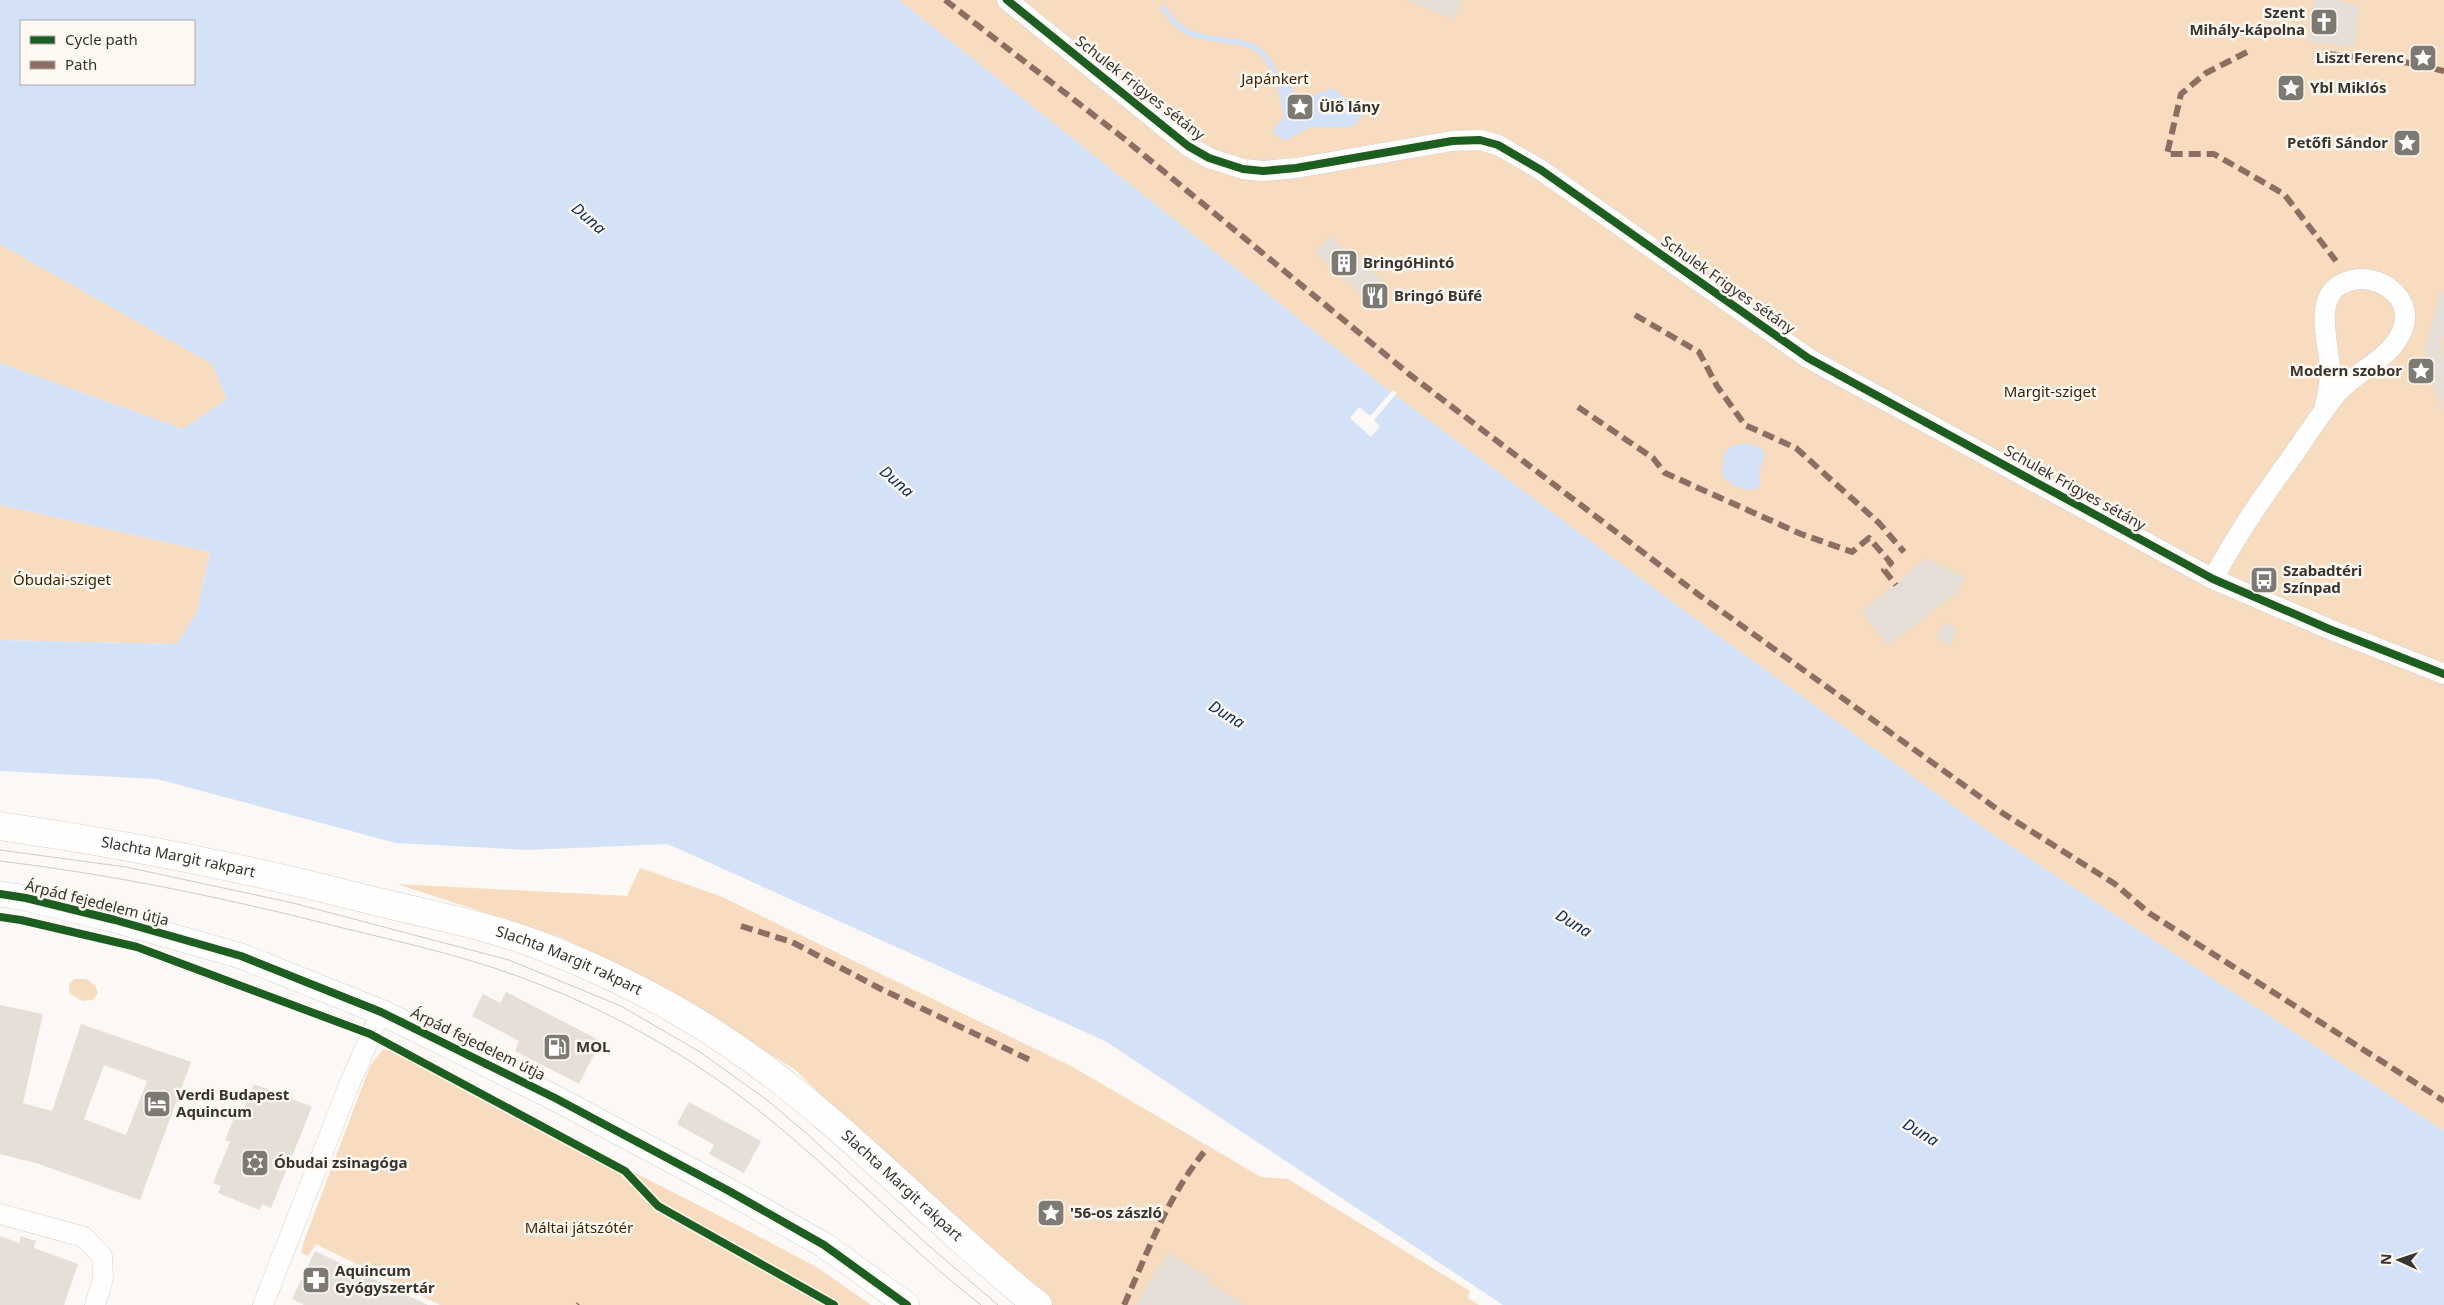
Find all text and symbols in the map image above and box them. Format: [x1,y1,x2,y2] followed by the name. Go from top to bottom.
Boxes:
[2189,2,2305,39] place label: Szent Mihály-kápolna
[2309,7,2339,37] church icon: Szent Mihály-kápolna
[20,20,195,85] legend
[65,29,138,49] text: Cycle path
[1072,30,1210,144] street label: Schulek Frigyes sétány
[2408,43,2438,73] place icon: Liszt Ferenc
[2316,47,2404,67] place label: Liszt Ferenc
[65,54,97,74] text: Path
[1239,68,1309,88] park label: Japánkert
[2276,73,2306,103] place icon: Ybl Miklós
[2310,77,2387,97] place label: Ybl Miklós
[1285,92,1315,122] place icon: Ülő lány
[1319,96,1380,116] place label: Ülő lány
[2392,128,2422,158] place icon: Petőfi Sándor
[2287,132,2388,152] place label: Petőfi Sándor
[567,197,611,239] water label: Duna
[1658,230,1800,338] street label: Schulek Frigyes sétány
[1329,248,1359,278] building icon: BringóHintó
[1363,252,1454,272] place label: BringóHintó
[1360,281,1390,311] restaurant icon: Bringó Büfé
[1394,285,1482,305] place label: Bringó Büfé
[2406,356,2436,386] place icon: Modern szobor
[2290,360,2402,380] place label: Modern szobor
[2004,381,2097,401] park label: Margit-sziget
[2001,440,2150,535] street label: Schulek Frigyes sétány
[875,460,919,502] water label: Duna
[2283,560,2362,597] place label: Szabadtéri Színpad
[2249,565,2279,595] bus stop icon: Szabadtéri Színpad
[13,569,111,589] park label: Óbudai-sziget
[1205,695,1249,733] water label: Duna
[100,831,258,881] street label: Slachta Margit rakpart
[23,874,171,930] street label: Árpád fejedelem útja
[1552,904,1596,942] water label: Duna
[494,920,647,999] street label: Slachta Margit rakpart
[408,1002,549,1084] street label: Árpád fejedelem útja
[542,1032,572,1062] fuel station icon: MOL
[576,1036,610,1056] place label: MOL
[176,1084,290,1121] place label: Verdi Budapest Aquincum
[142,1089,172,1119] hotel icon: Verdi Budapest Aquincum
[1899,1113,1943,1151] water label: Duna
[838,1125,968,1245] street label: Slachta Margit rakpart
[240,1148,270,1178] synagogue icon: Óbudai zsinagóga
[274,1152,407,1172] place label: Óbudai zsinagóga
[1036,1198,1066,1228] place icon: '56-os zászló
[1070,1202,1162,1222] place label: '56-os zászló
[525,1217,633,1237] park label: Máltai játszótér
[2374,1235,2424,1285] north arrow
[2376,1253,2395,1265] text: N
[335,1260,435,1297] place label: Aquincum Gyógyszertár
[301,1265,331,1295] pharmacy icon: Aquincum Gyógyszertár

